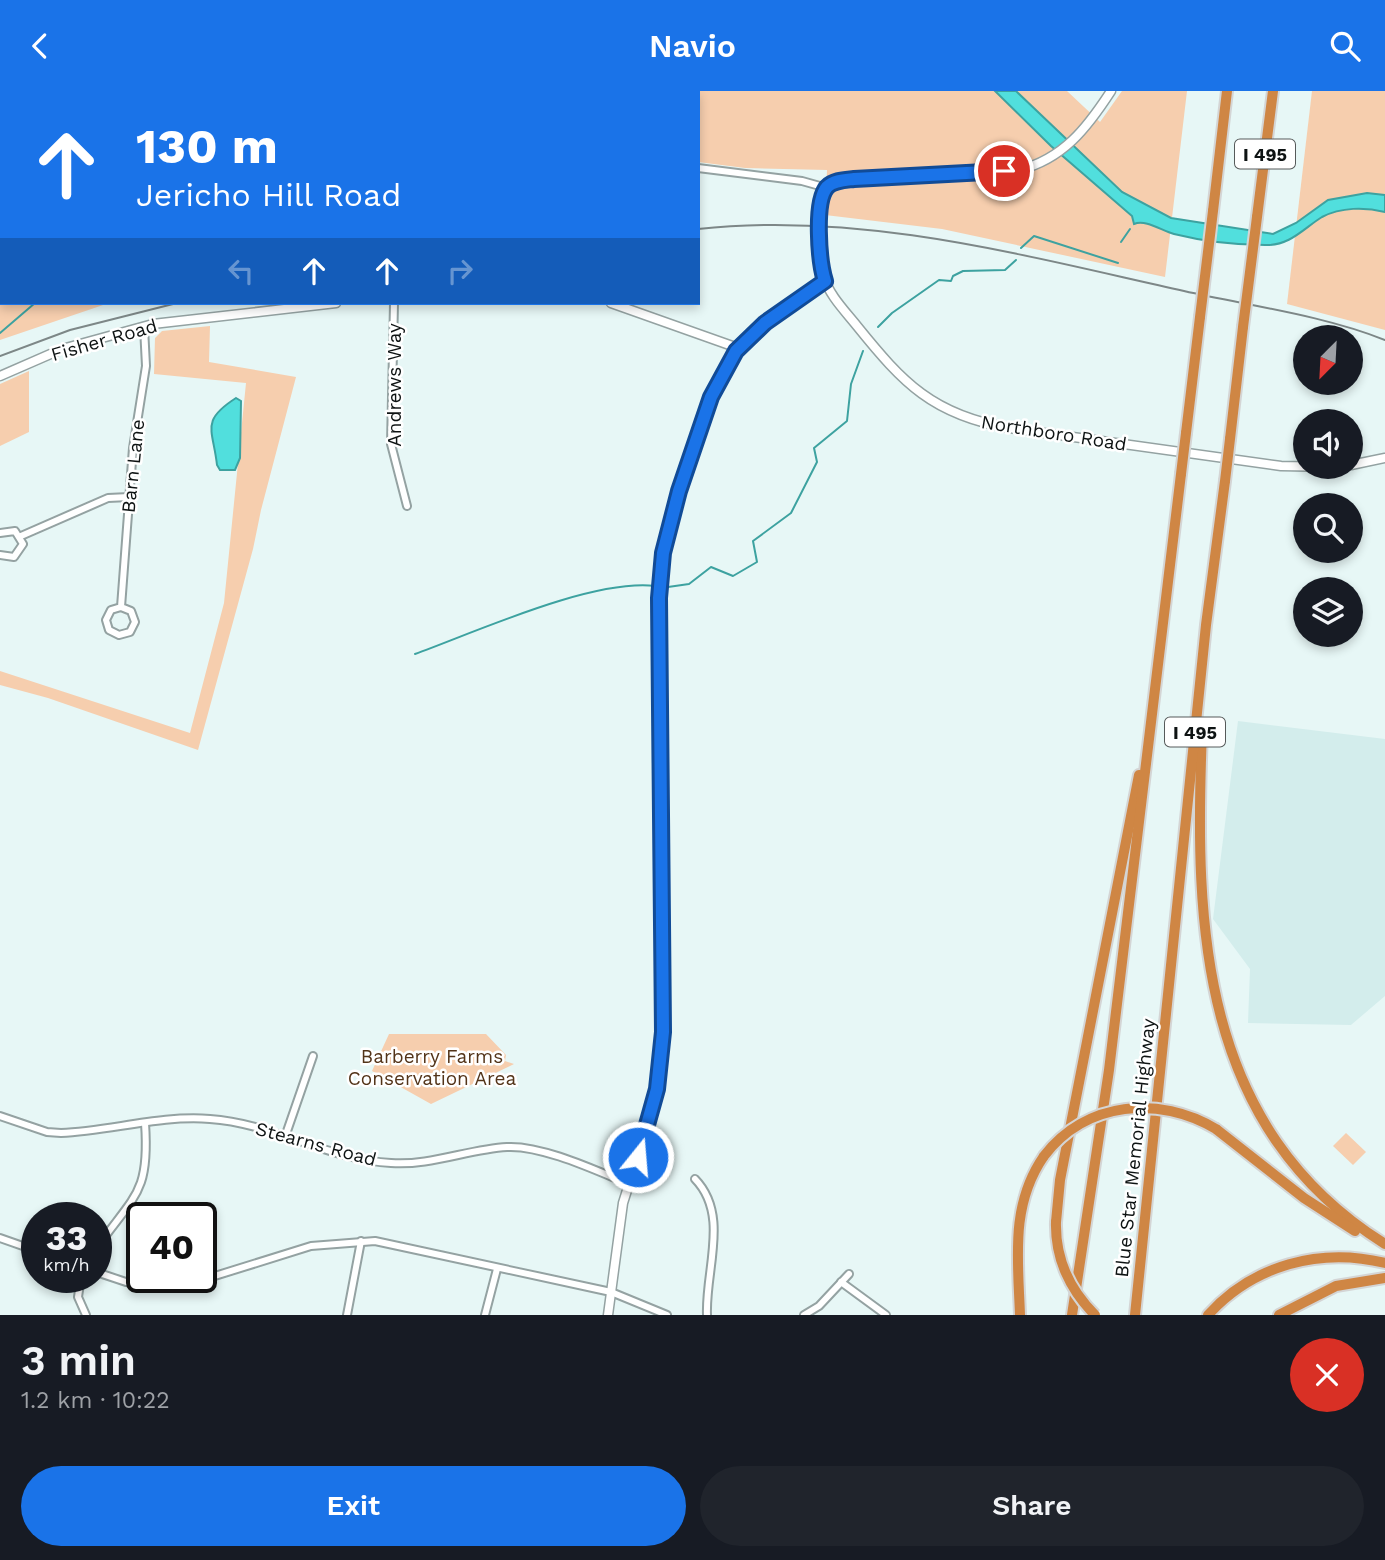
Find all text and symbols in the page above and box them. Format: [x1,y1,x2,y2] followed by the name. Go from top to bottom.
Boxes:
[21,27,59,65] icon: back
[649,27,736,65] text: Navio
[1326,27,1364,65] icon: search
[136,117,278,175] text: 130 m
[21,119,112,210] icon: ahead
[1235,139,1295,169] road number: I 495
[974,141,1034,201] pin
[985,152,1023,190] icon: arrive
[136,176,401,214] text: Jericho Hill Road
[222,252,260,290] icon: left
[295,252,333,290] icon: ahead
[368,252,406,290] icon: ahead
[441,252,479,290] icon: right
[48,314,160,366] street label: Fisher Road
[383,323,406,447] street label: Andrews Way
[1293,325,1363,395] north arrow
[1293,325,1363,647] map controls
[1293,409,1363,479] button: sound
[980,410,1128,456] street label: Northboro Road
[117,418,149,514] street label: Barn Lane
[1293,493,1363,563] button: search
[1293,577,1363,647] button: layers
[1165,717,1225,747] road number: I 495
[1110,1017,1160,1279] street label: Blue Star Memorial Highway
[348,1045,517,1090] park label: Barberry Farms Conservation Area
[253,1117,379,1171] street label: Stearns Road
[601,1120,675,1194] position arrow
[126,1202,217,1293] speed limit sign: 40
[46,1217,87,1259] text: 33
[43,1254,90,1275] text: km/h
[21,1336,136,1385] text: 3 min
[1290,1338,1364,1412] button: close
[21,1387,170,1414] text: 1.2 km · 10:22
[21,1466,686,1546] button: Exit
[700,1466,1364,1546] button: Share

